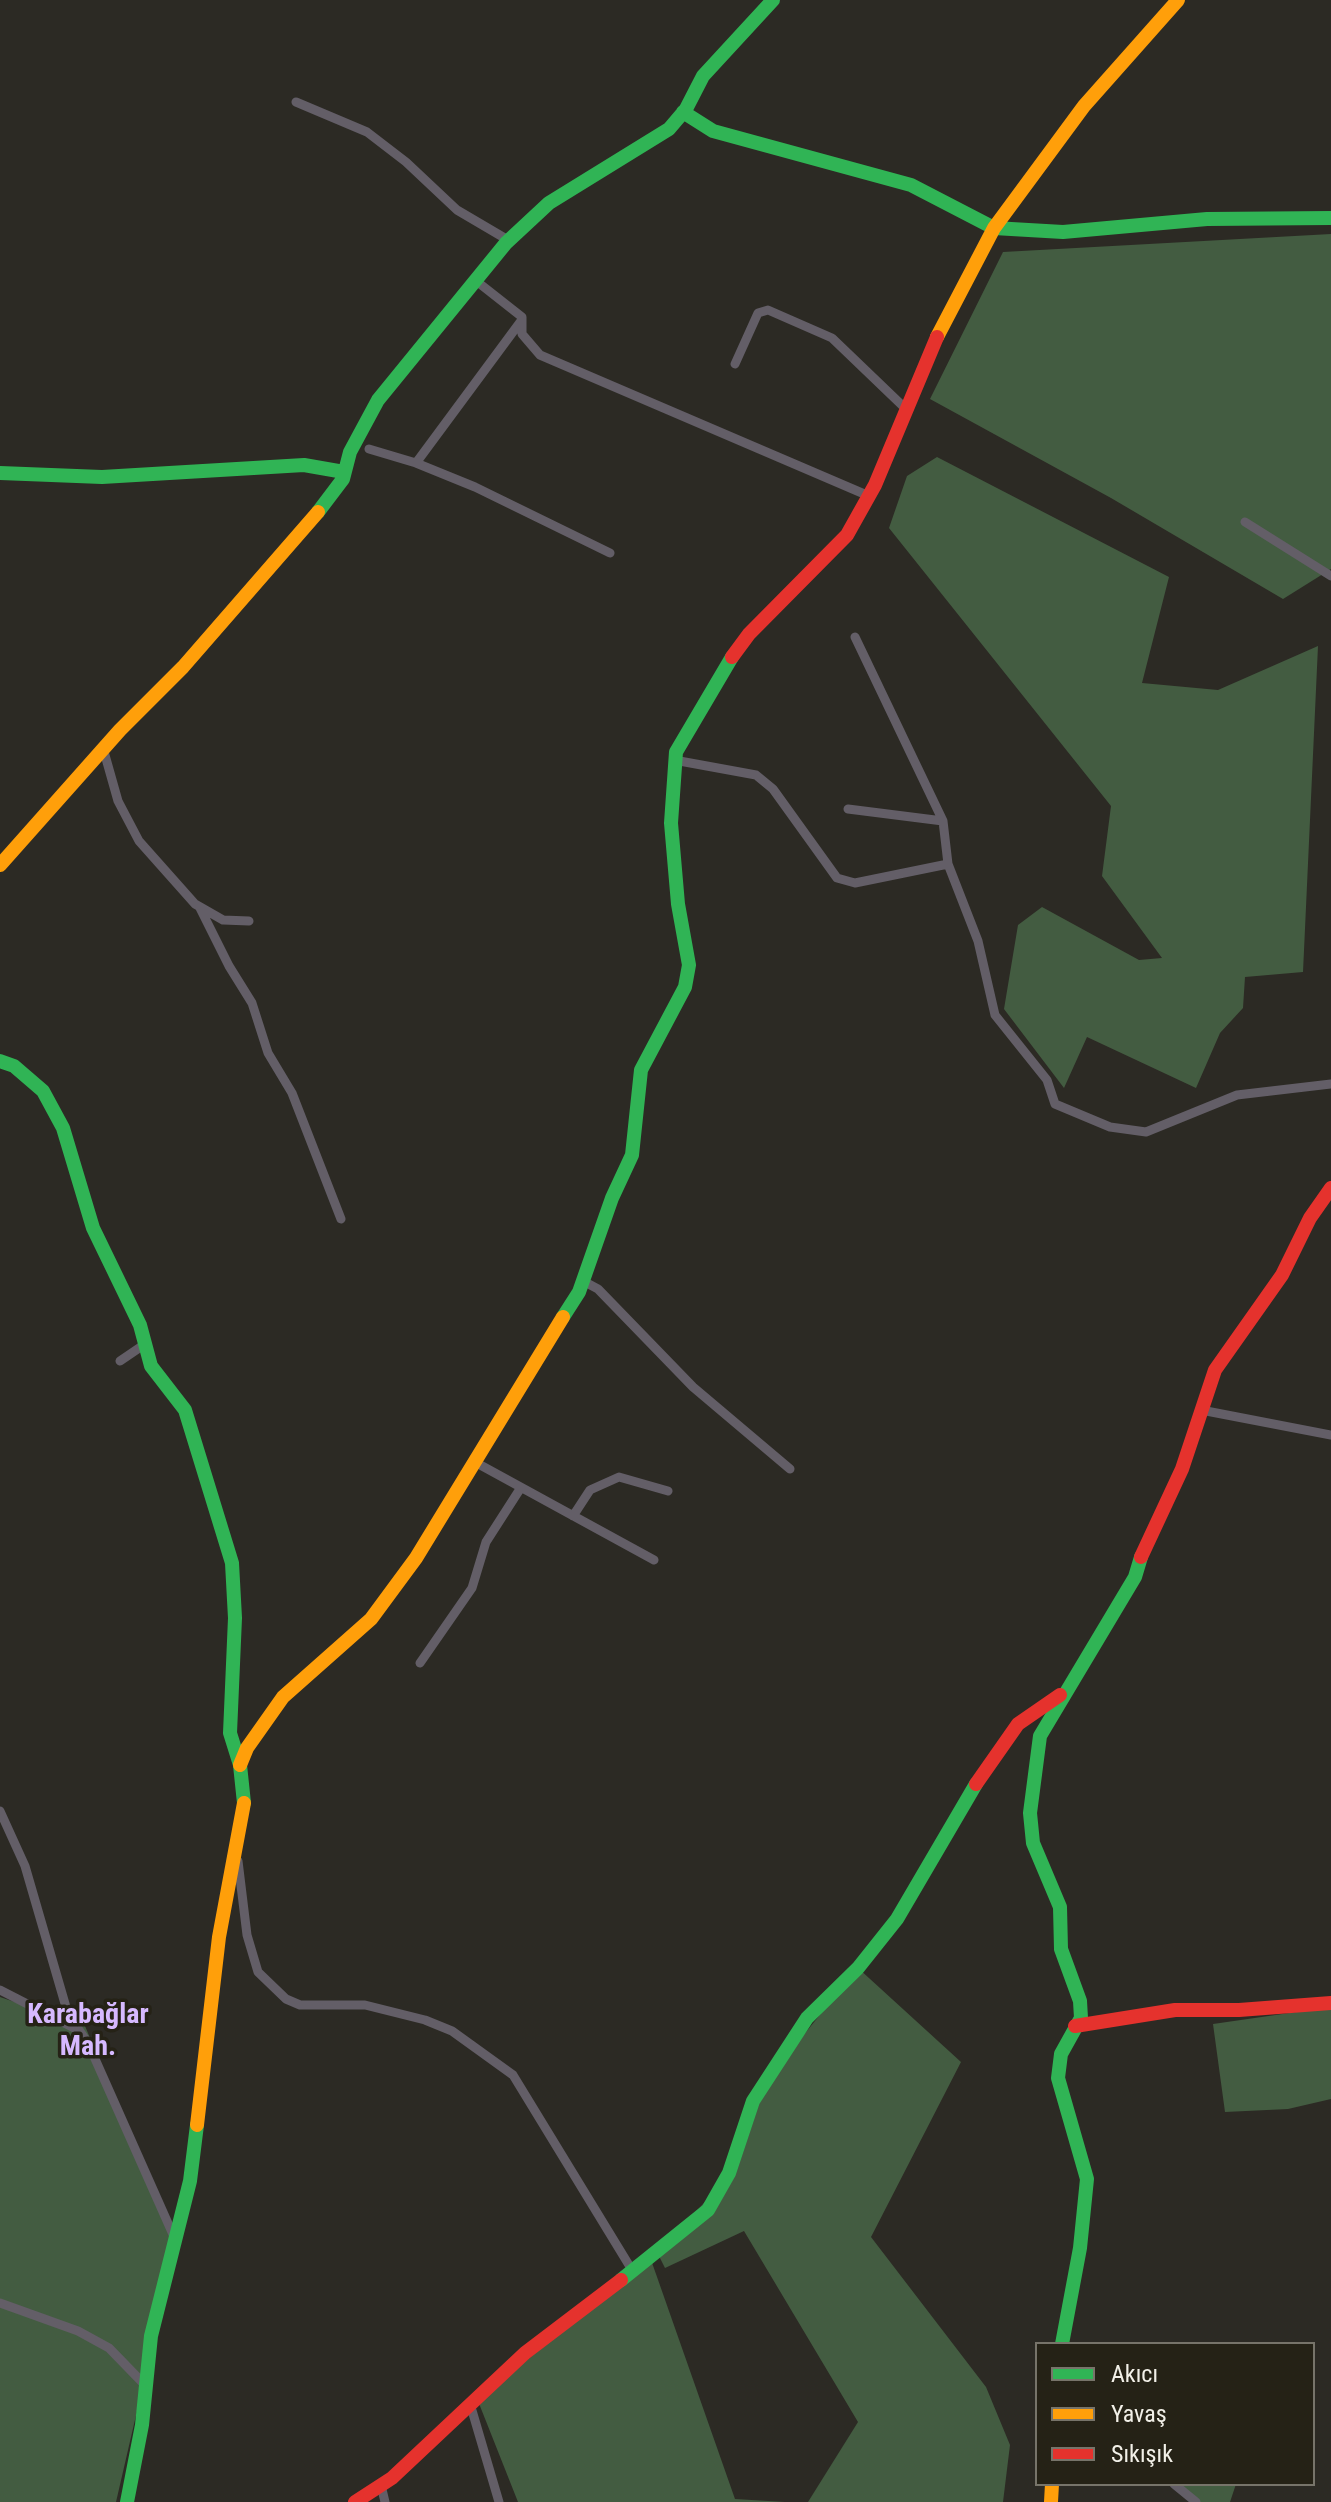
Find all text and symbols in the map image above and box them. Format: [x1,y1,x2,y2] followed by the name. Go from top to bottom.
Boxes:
[27,1999,149,2065] district label: Karabağlar Mah.
[1035,2342,1315,2486] legend
[1111,2360,1158,2388] text: Akıcı
[1111,2400,1167,2428] text: Yavaş
[1111,2440,1173,2468] text: Sıkışık

